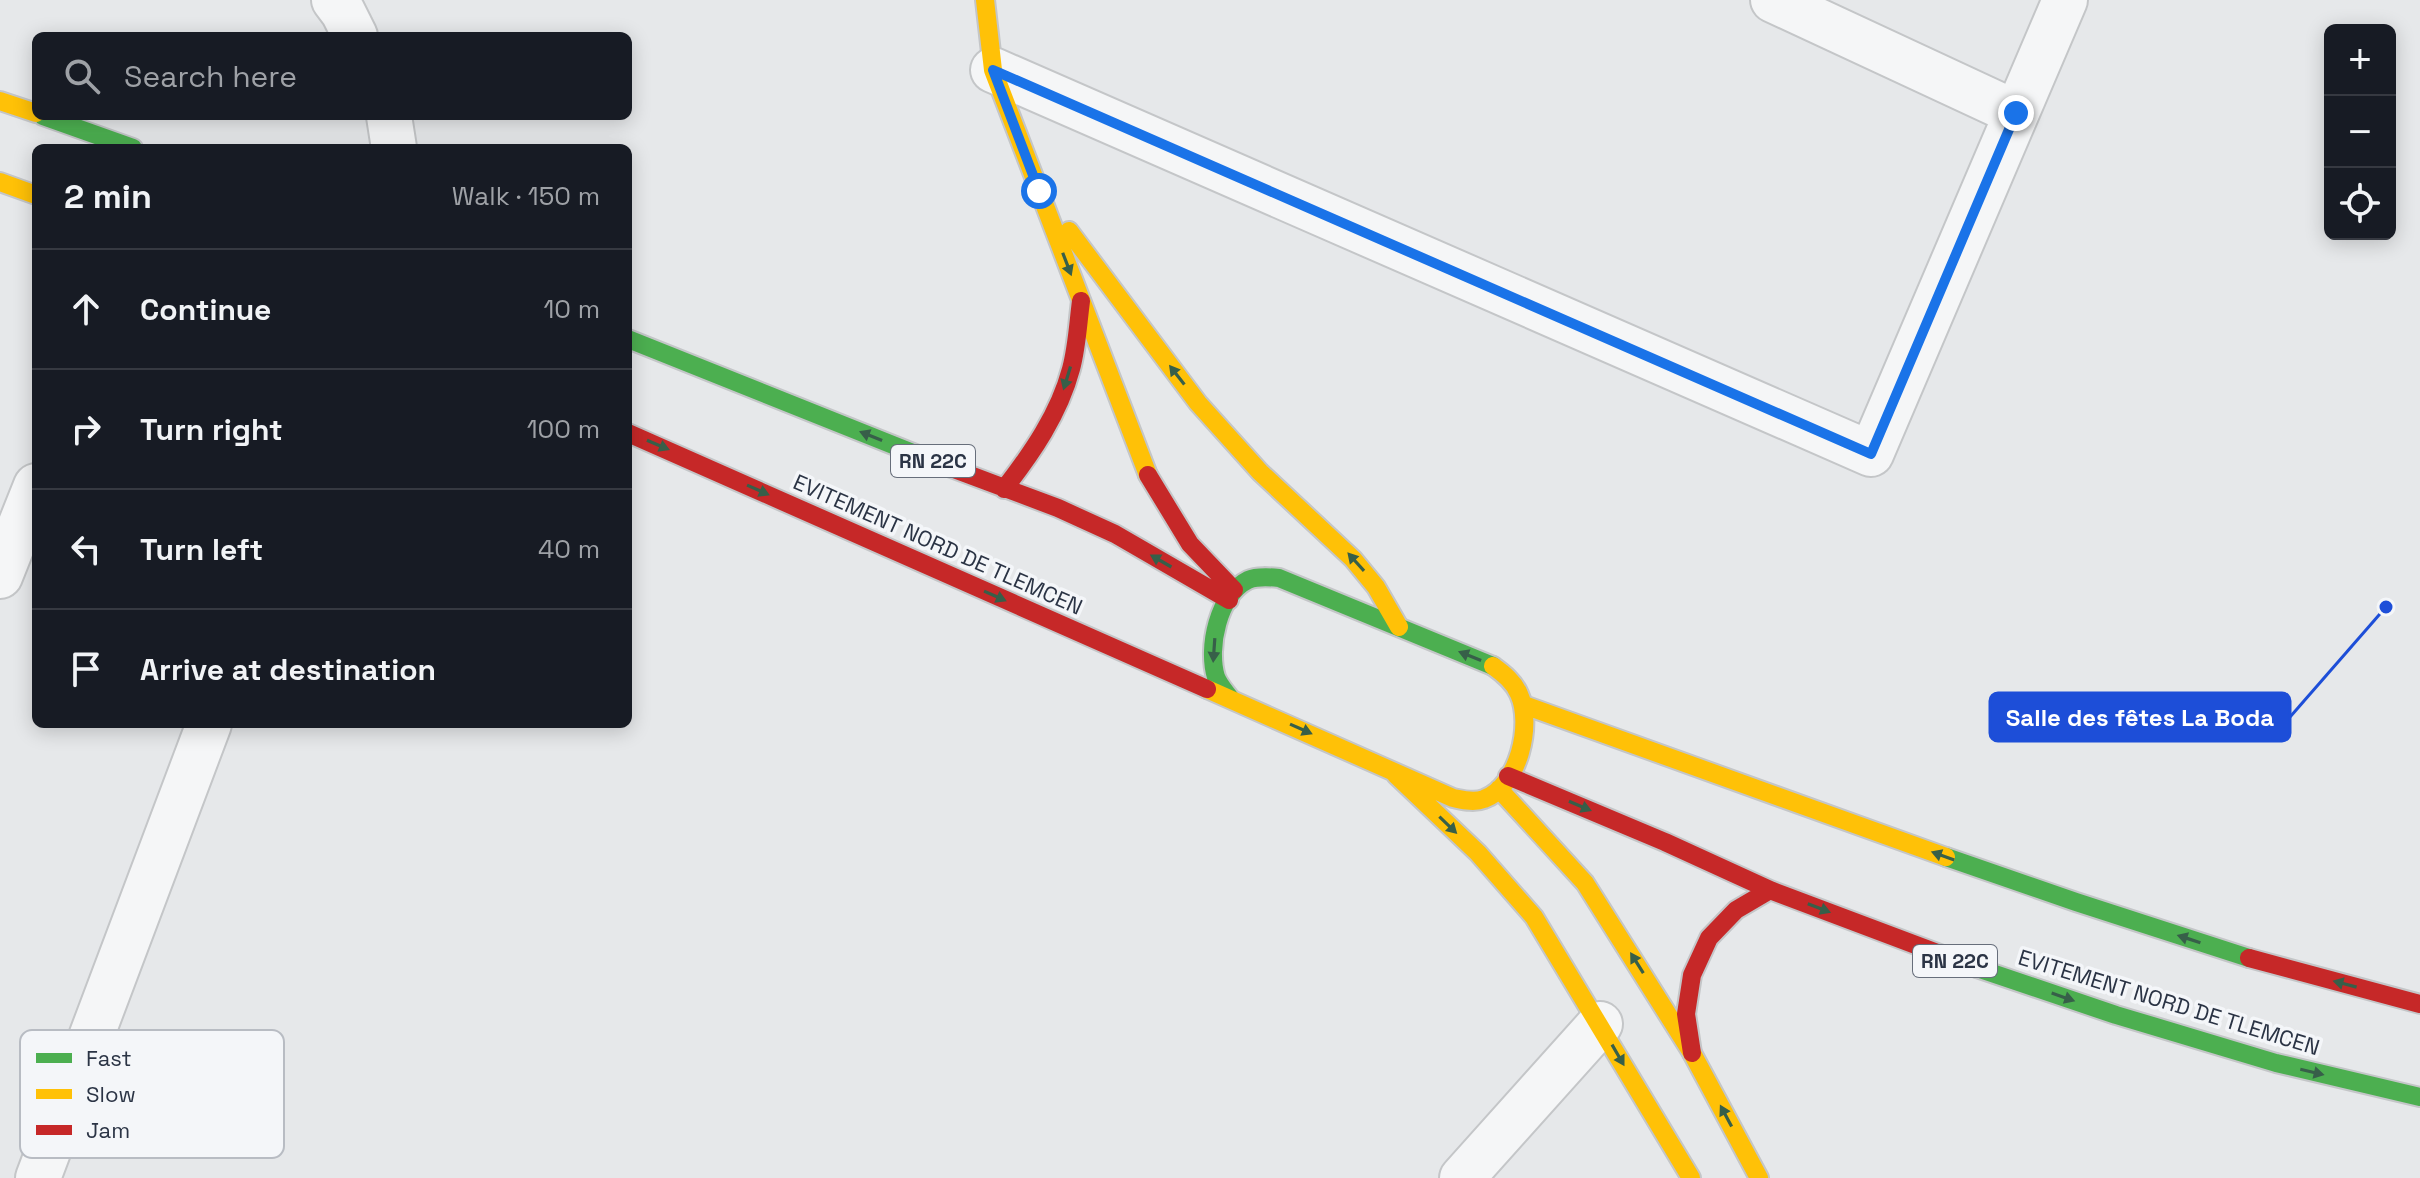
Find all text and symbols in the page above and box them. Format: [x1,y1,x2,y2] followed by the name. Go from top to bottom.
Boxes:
[2324,24,2396,240] map controls
[2324,24,2396,96] button: +
[32,32,632,120] search box
[60,54,104,98] icon: search
[124,57,297,96] text: Search here
[1998,95,2034,131] route end
[2324,96,2396,168] button: −
[2324,168,2396,240] button: locate
[1021,173,1057,209] route start
[64,175,152,218] text: 2 min
[452,179,600,213] text: Walk · 150 m
[1061,252,1074,276] one-way arrow
[64,287,108,331] icon: ahead
[140,290,271,329] text: Continue
[543,292,600,326] text: 10 m
[1169,365,1185,385] one-way arrow
[1060,366,1073,390] one-way arrow
[64,407,108,451] icon: right
[140,410,283,449] text: Turn right
[527,412,600,446] text: 100 m
[859,430,883,443] one-way arrow
[646,439,669,452] one-way arrow
[891,445,975,477] road number: RN 22C
[789,467,1087,621] street label: EVITEMENT NORD DE TLEMCEN
[746,483,770,496] one-way arrow
[64,527,108,571] icon: left
[140,530,263,569] text: Turn left
[538,532,600,566] text: 40 m
[1348,553,1365,573] one-way arrow
[1150,554,1172,568] one-way arrow
[984,589,1007,603] one-way arrow
[1207,638,1220,663] one-way arrow
[64,647,108,691] icon: arrive
[1458,649,1482,662] one-way arrow
[140,650,436,689] text: Arrive at destination
[1990,693,2290,741] callout: Salle des fêtes La Boda
[2006,702,2274,733] text: Salle des fêtes La Boda
[1289,722,1313,736] one-way arrow
[1568,800,1592,813] one-way arrow
[1438,815,1457,833] one-way arrow
[1930,849,1954,862] one-way arrow
[1807,902,1831,915] one-way arrow
[2177,932,2201,944] one-way arrow
[2015,943,2323,1061] street label: EVITEMENT NORD DE TLEMCEN
[1913,945,1997,977] road number: RN 22C
[1630,952,1644,974] one-way arrow
[2332,978,2357,990] one-way arrow
[2051,992,2075,1004] one-way arrow
[20,1030,284,1158] legend
[86,1044,132,1072] text: Fast
[1611,1044,1625,1066] one-way arrow
[2299,1066,2324,1079] one-way arrow
[86,1080,136,1108] text: Slow
[1719,1104,1732,1127] one-way arrow
[86,1116,130,1144] text: Jam

